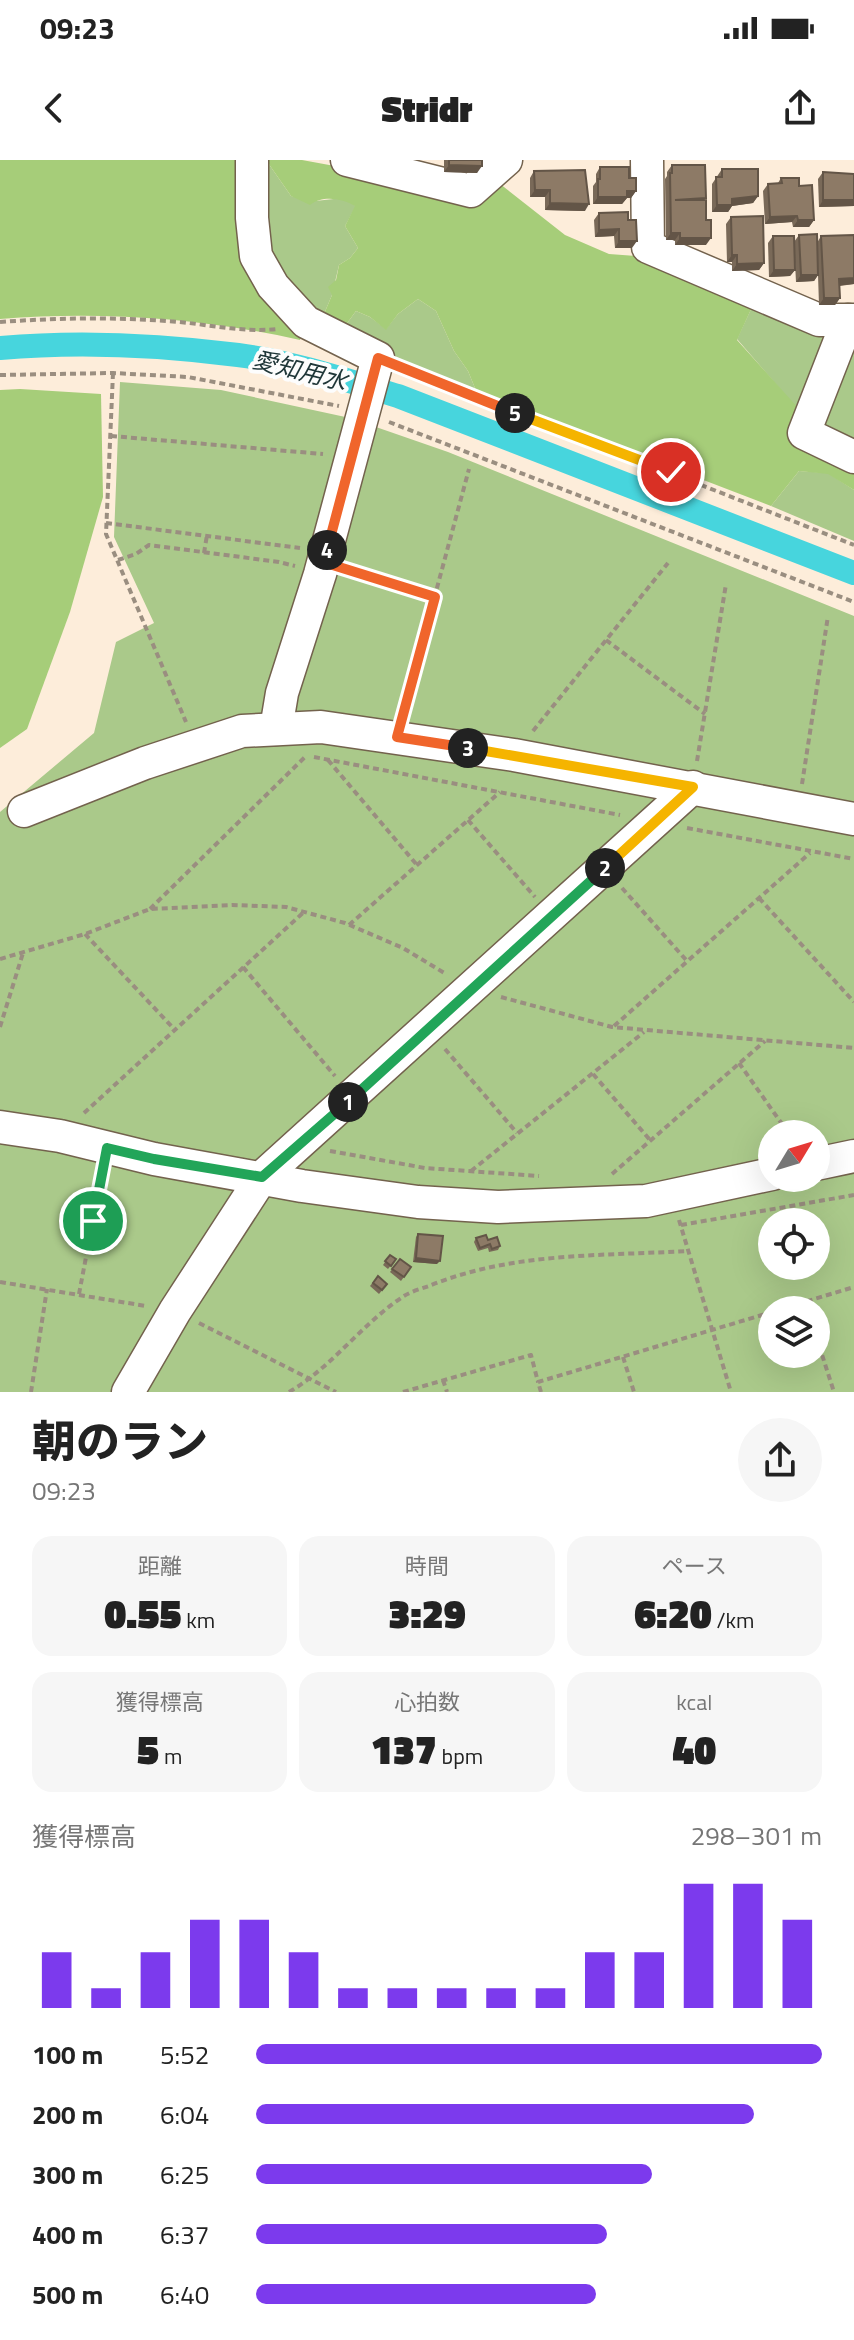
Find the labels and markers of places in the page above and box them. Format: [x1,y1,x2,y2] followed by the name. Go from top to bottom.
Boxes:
[495,393,535,433] pin: 5
[637,438,705,506] pin
[307,530,347,570] pin: 4
[448,728,488,768] pin: 3
[585,848,625,888] pin: 2
[328,1082,368,1122] pin: 1
[59,1187,127,1255] pin

